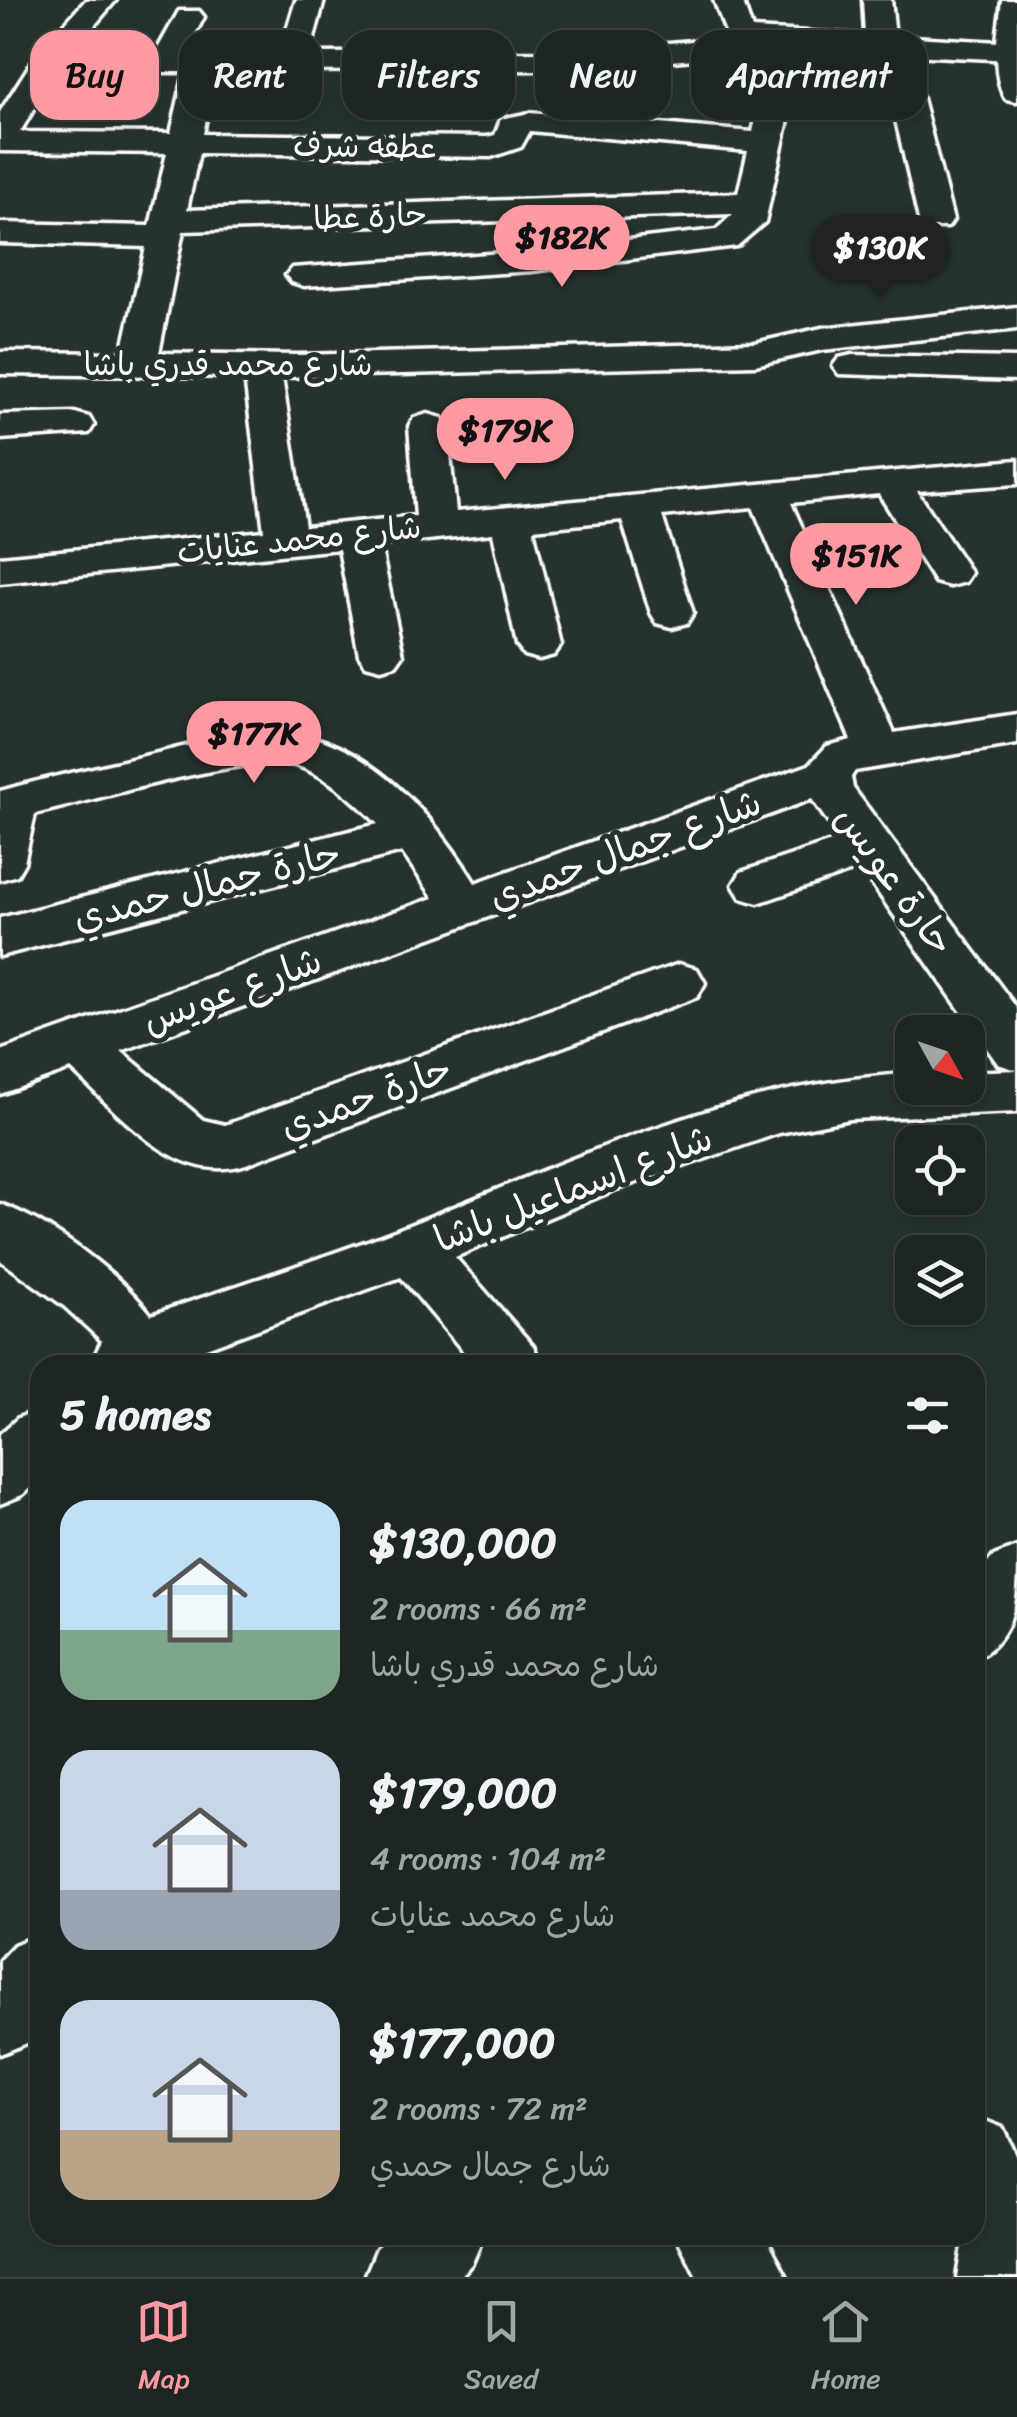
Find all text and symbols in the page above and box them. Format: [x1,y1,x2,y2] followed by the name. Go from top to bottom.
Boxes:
[30,30,159,120] chip: Buy
[179,30,322,120] chip: Rent
[342,30,515,120] chip: Filters
[535,30,671,120] chip: New
[691,30,927,120] chip: Apartment
[293,117,437,176] street label: عطفه شرف
[312,186,428,247] street label: حارة عطا
[492,205,632,290] pin: $182K
[516,209,608,266] text: $182K
[810,215,950,300] pin: $130K
[834,219,926,276] text: $130K
[84,336,372,393] street label: شارع محمد قدري باشا
[435,398,575,483] pin: $179K
[459,402,551,459] text: $179K
[174,498,424,581] street label: شارع محمد عنايات
[786,523,926,608] pin: $151K
[812,527,900,584] text: $151K
[184,701,324,786] pin: $177K
[208,705,300,762] text: $177K
[479,769,771,930] street label: شارع جمال حمدي
[816,790,973,971] street label: حارة عويس
[66,820,348,951] street label: حارة جمال حمدي
[133,927,331,1054] street label: شارع عويس
[895,1015,985,1105] north arrow
[895,1015,985,1325] map controls
[271,1035,462,1160] street label: حارة حمدي
[424,1104,723,1273] street label: شارع اسماعيل باشا
[895,1125,985,1215] button: locate
[895,1235,985,1325] button: layers
[60,1378,211,1452] text: 5 homes
[900,1388,955,1443] icon: filters
[370,1506,557,1580] text: $130,000
[140,1540,260,1660] icon: home
[370,1580,587,1637] text: 2 rooms · 66 m²
[370,1637,659,1694] text: شارع محمد قدري باشا
[370,1756,557,1830] text: $179,000
[140,1790,260,1910] icon: home
[370,1830,606,1887] text: 4 rooms · 104 m²
[370,1887,615,1944] text: شارع محمد عنايات
[370,2006,555,2080] text: $177,000
[140,2040,260,2160] icon: home
[370,2080,588,2137] text: 2 rooms · 72 m²
[370,2137,611,2194] text: شارع جمال حمدي
[136,2294,191,2403] tab: Map
[464,2294,538,2403] tab: Saved
[811,2294,881,2403] tab: Home

